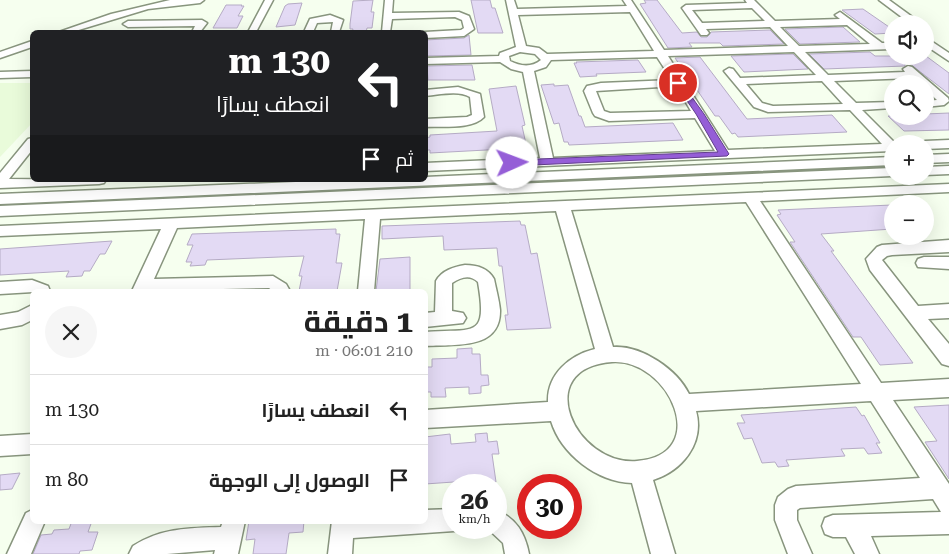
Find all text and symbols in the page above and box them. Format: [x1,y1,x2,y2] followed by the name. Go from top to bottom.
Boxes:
[884,15,934,245] map controls
[884,15,934,65] button: sound
[229,41,330,82] text: 130 m
[348,50,413,115] icon: left
[657,62,699,104] pin
[664,69,692,97] icon: arrive
[884,75,934,125] button: search
[216,92,330,117] text: انعطف يسارًا
[884,135,934,185] button: +
[485,136,537,188] position arrow
[357,145,385,173] icon: arrive
[395,148,413,171] text: ثم
[884,195,934,245] button: −
[304,304,413,339] text: 1 دقيقة
[45,306,97,358] button: close
[315,341,413,360] text: 210 m · 06:01
[385,396,413,424] icon: left
[45,398,99,421] text: 130 m
[262,399,370,422] text: انعطف يسارًا
[385,466,413,494] icon: arrive
[45,468,88,491] text: 80 m
[209,469,370,492] text: الوصول إلى الوجهة
[517,474,582,539] speed limit sign: 30
[460,486,489,515] text: 26
[458,512,491,526] text: km/h

